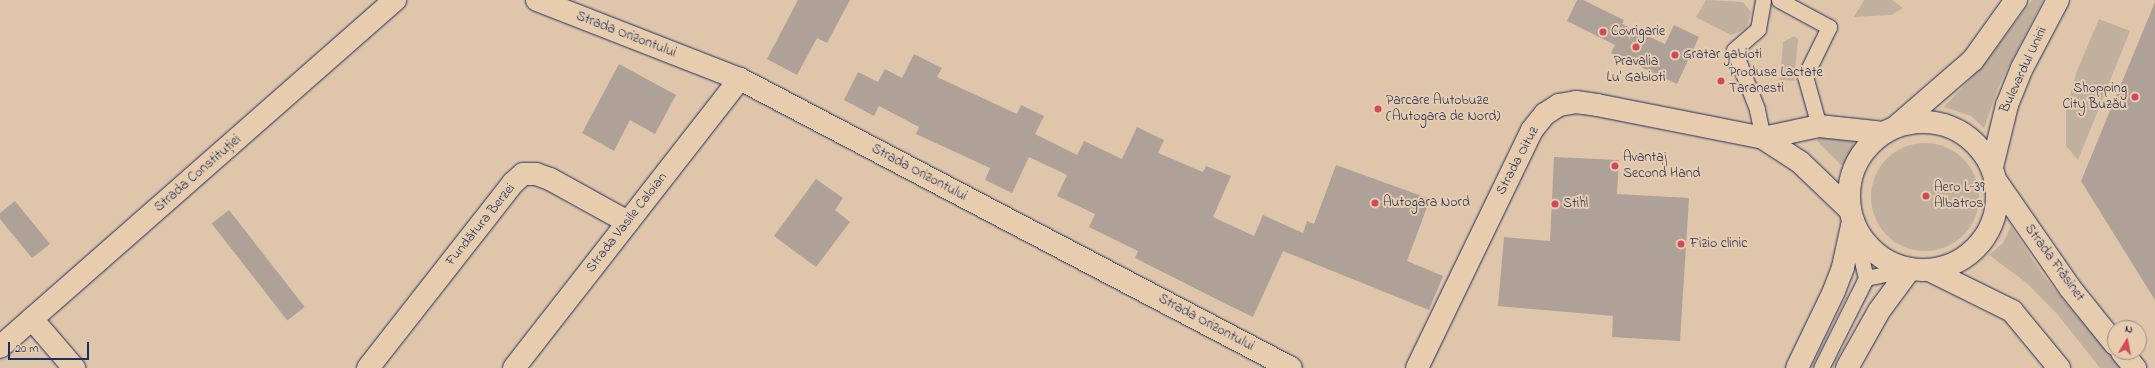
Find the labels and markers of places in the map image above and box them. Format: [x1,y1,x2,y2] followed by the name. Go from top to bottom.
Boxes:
[1611,24,1665,40] place label: Covrigarie
[1598,27,1608,37] marker: Covrigarie
[1631,42,1641,52] marker: Pravalia Lu' Gabioti
[1683,47,1762,63] place label: Gratar gabioti
[1670,50,1680,60] marker: Gratar gabioti
[1607,54,1665,86] place label: Pravalia Lu' Gabioti
[1729,65,1823,98] place label: Produse Lactate Taranesti
[1716,76,1726,86] marker: Produse Lactate Taranesti
[2063,81,2127,114] place label: Shopping City Buzău
[2130,92,2140,102] marker: Shopping City Buzău
[1386,93,1500,126] place label: Parcare Autobuze (Autogara de Nord)
[1373,104,1383,114] marker: Parcare Autobuze (Autogara de Nord)
[1623,150,1700,182] place label: Avantaj Second Hand
[1610,161,1620,171] marker: Avantaj Second Hand
[1934,180,1984,212] place label: Aero L-39 Albatros
[1921,191,1931,201] marker: Aero L-39 Albatros
[1383,195,1470,211] place label: Autogara Nord
[1563,196,1588,212] place label: Stihl
[1370,198,1380,208] marker: Autogara Nord
[1550,199,1560,209] marker: Stihl
[1690,236,1747,252] place label: Fizio clinic
[1675,238,1687,250] marker: Fizio clinic

